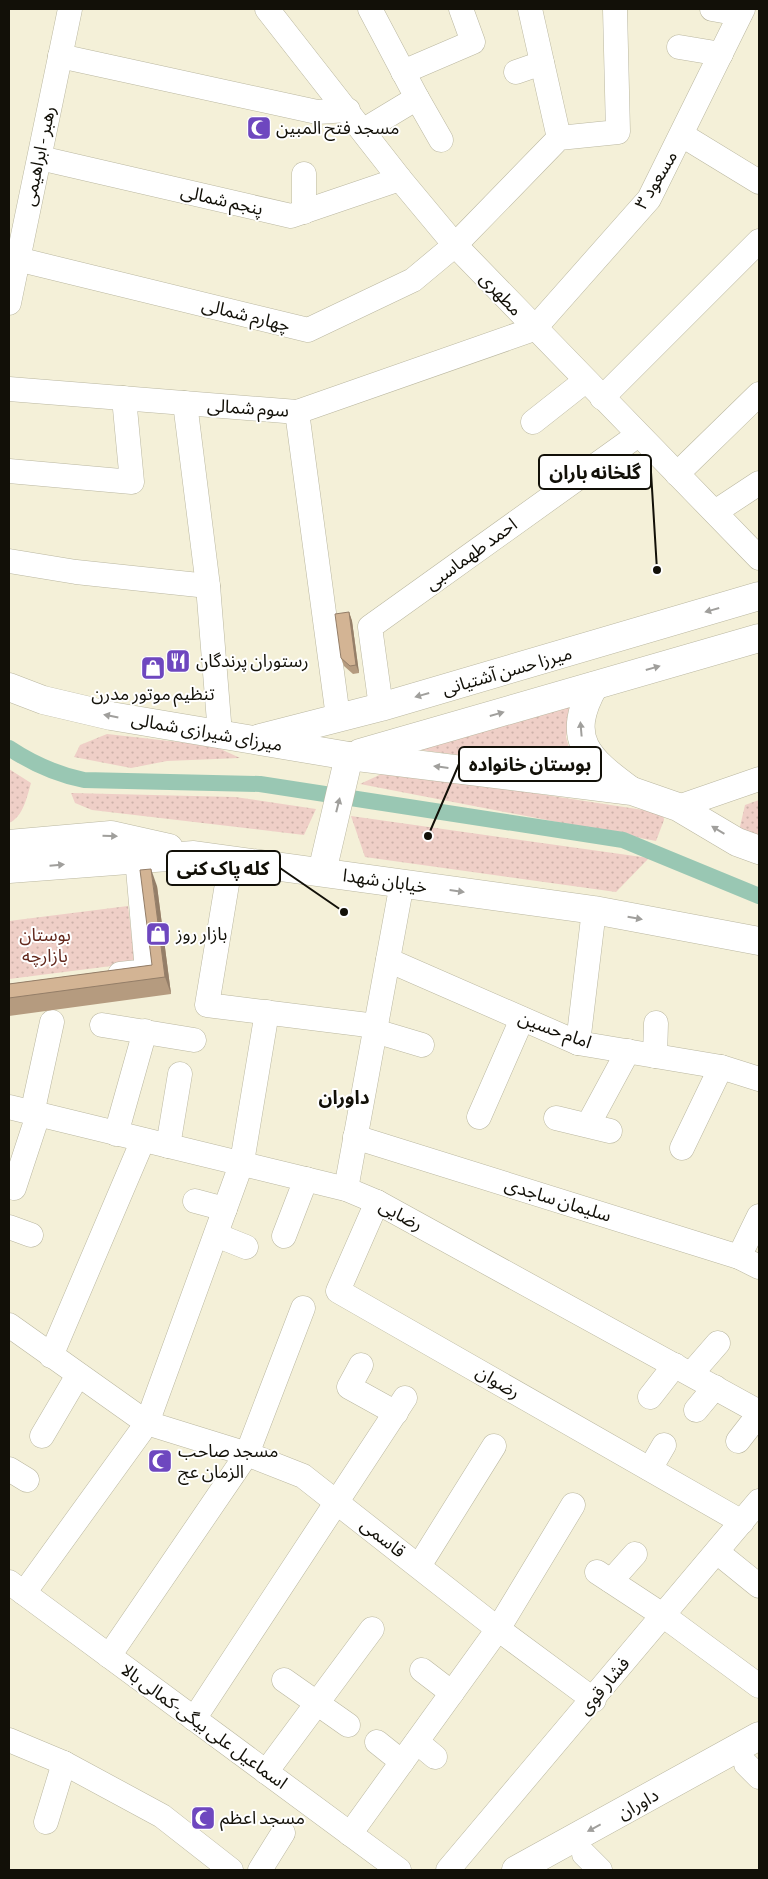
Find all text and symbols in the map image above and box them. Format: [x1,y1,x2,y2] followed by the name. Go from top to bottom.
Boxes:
[21,105,60,208] street label: رهبر - ابراهیمی
[246,115,272,141] mosque icon: مسجد فتح المبین
[276,120,400,141] place label: مسجد فتح المبین
[633,148,682,213] street label: مسعود ۳
[178,183,265,222] street label: پنجم شمالی
[475,269,525,321] street label: مطهری
[199,296,292,339] street label: چهارم شمالی
[206,397,289,425] street label: سوم شمالی
[539,455,651,489] callout: گلخانه باران
[549,462,641,484] text: گلخانه باران
[422,516,521,595] street label: احمد طهماسبی
[705,607,720,615] one-way arrow
[440,644,574,700] street label: میرزا حسن آشتیانی
[165,648,191,674] restaurant icon: رستوران پرندگان
[196,652,309,672] place label: رستوران پرندگان
[140,655,166,681] shop icon: تنظیم موتور مدرن
[646,664,661,672] one-way arrow
[91,686,215,707] place label: تنظیم موتور مدرن
[415,692,430,700] one-way arrow
[490,709,505,717] one-way arrow
[103,711,119,719] one-way arrow
[130,711,284,756] street label: میرزای شیرازی شمالی
[577,720,585,736] one-way arrow
[459,747,601,781] callout: بوستان خانواده
[469,756,591,775] text: بوستان خانواده
[432,763,448,771] one-way arrow
[334,797,342,812] one-way arrow
[711,826,724,835] one-way arrow
[102,832,118,840] one-way arrow
[167,851,280,885] callout: کله پاک کنی
[177,860,270,881] text: کله پاک کنی
[50,861,66,869] one-way arrow
[341,867,428,898] street label: خیابان شهدا
[449,887,465,895] one-way arrow
[628,914,644,922] one-way arrow
[145,921,171,947] shop icon: بازار روز
[175,926,227,945] place label: بازار روز
[19,927,71,967] park label: بوستان بازارچه
[514,1009,594,1056] street label: امام حسین
[318,1089,370,1109] district label: داوران
[502,1176,613,1227] street label: سلیمان ساجدی
[375,1197,425,1236] street label: رضایی
[472,1363,523,1403] street label: رضوان
[178,1443,279,1485] place label: مسجد صاحب الزمان عج
[147,1448,173,1474] mosque icon: مسجد صاحب الزمان عج
[356,1516,408,1562] street label: قاسمی
[576,1655,634,1719] street label: فشار قوی
[116,1660,290,1794] street label: اسماعیل علی بیگی-کمالی بالا
[615,1786,662,1824] street label: داوران
[190,1805,216,1831] mosque icon: مسجد اعظم
[220,1810,305,1831] place label: مسجد اعظم
[587,1824,601,1832] one-way arrow

